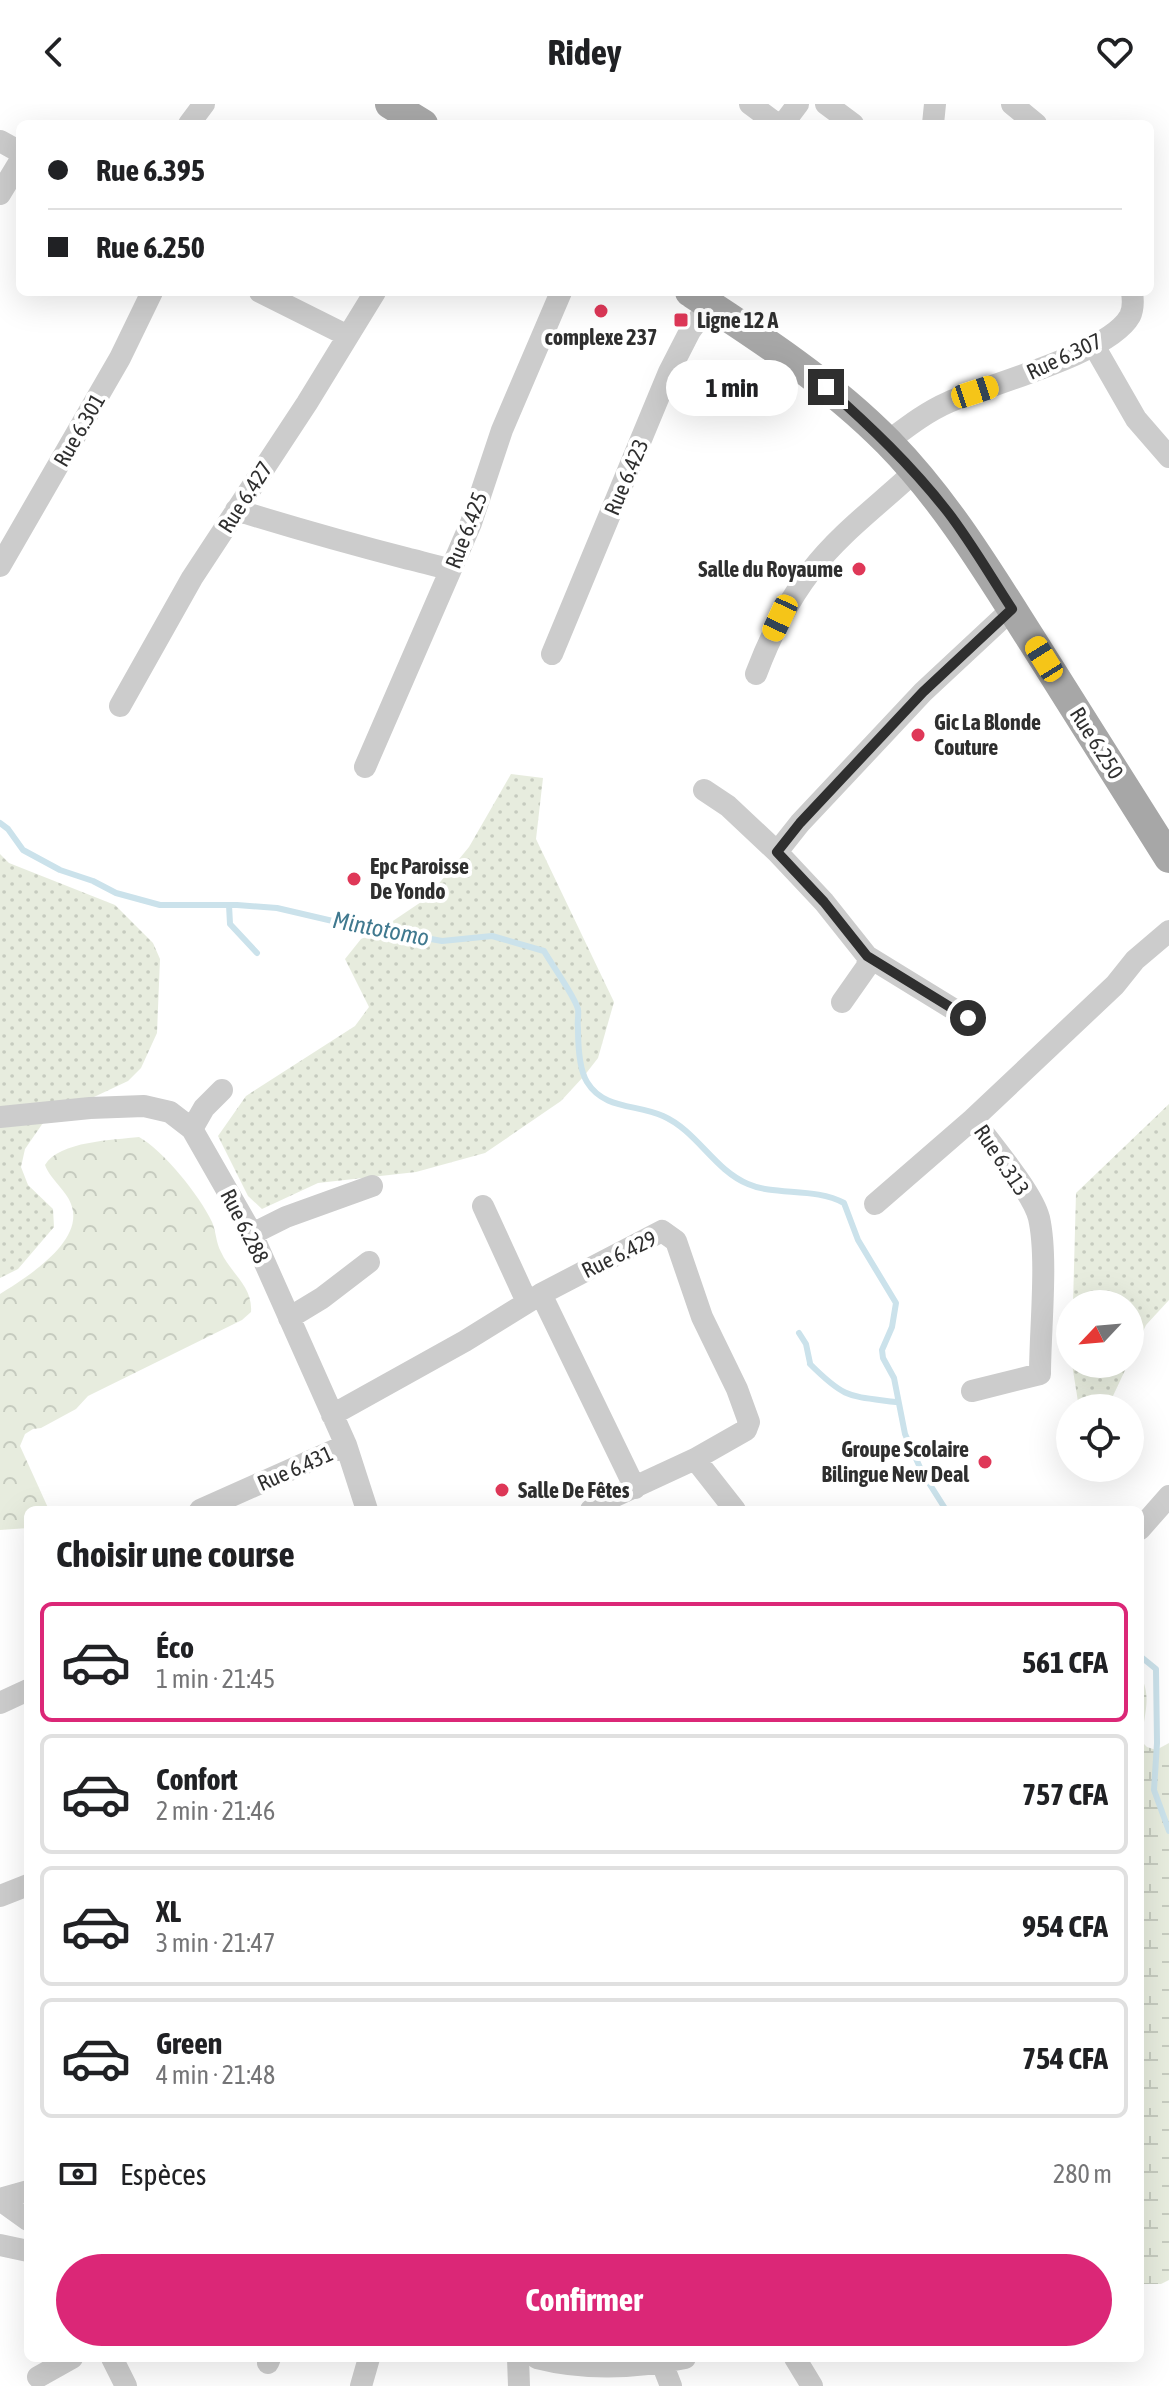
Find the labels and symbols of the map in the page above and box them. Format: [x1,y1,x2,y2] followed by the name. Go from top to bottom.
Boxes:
[592,302,610,320] marker: complexe 237
[697,307,778,333] place label: Ligne 12 A
[672,311,690,329] marker: Ligne 12 A
[545,324,657,350] place label: complexe 237
[1022,327,1106,385] street label: Rue 6.307
[666,359,798,415] callout: 1 min
[808,369,844,405] route end
[948,373,1002,411] car
[48,389,110,471] street label: Rue 6.301
[598,435,654,519] street label: Rue 6.423
[212,456,278,538] street label: Rue 6.427
[440,488,492,572] street label: Rue 6.425
[698,556,843,582] place label: Salle du Royaume
[850,560,868,578] marker: Salle du Royaume
[759,591,801,645] car
[1021,632,1067,686] car
[1065,702,1129,784] street label: Rue 6.250
[934,709,1041,760] place label: Gic La Blonde Couture
[909,726,927,744] marker: Gic La Blonde Couture
[370,853,469,904] place label: Epc Paroisse De Yondo
[345,870,363,888] marker: Epc Paroisse De Yondo
[331,906,432,951] water label: Mintotomo
[950,1000,986,1036] route start
[969,1120,1035,1200] street label: Rue 6.313
[215,1184,275,1268] street label: Rue 6.288
[577,1225,661,1283] street label: Rue 6.429
[1056,1290,1144,1378] north arrow
[822,1436,970,1487] place label: Groupe Scolaire Bilingue New Deal
[253,1440,337,1496] street label: Rue 6.431
[976,1453,994,1471] marker: Groupe Scolaire Bilingue New Deal
[518,1477,630,1503] place label: Salle De Fêtes
[493,1481,511,1499] marker: Salle De Fêtes

